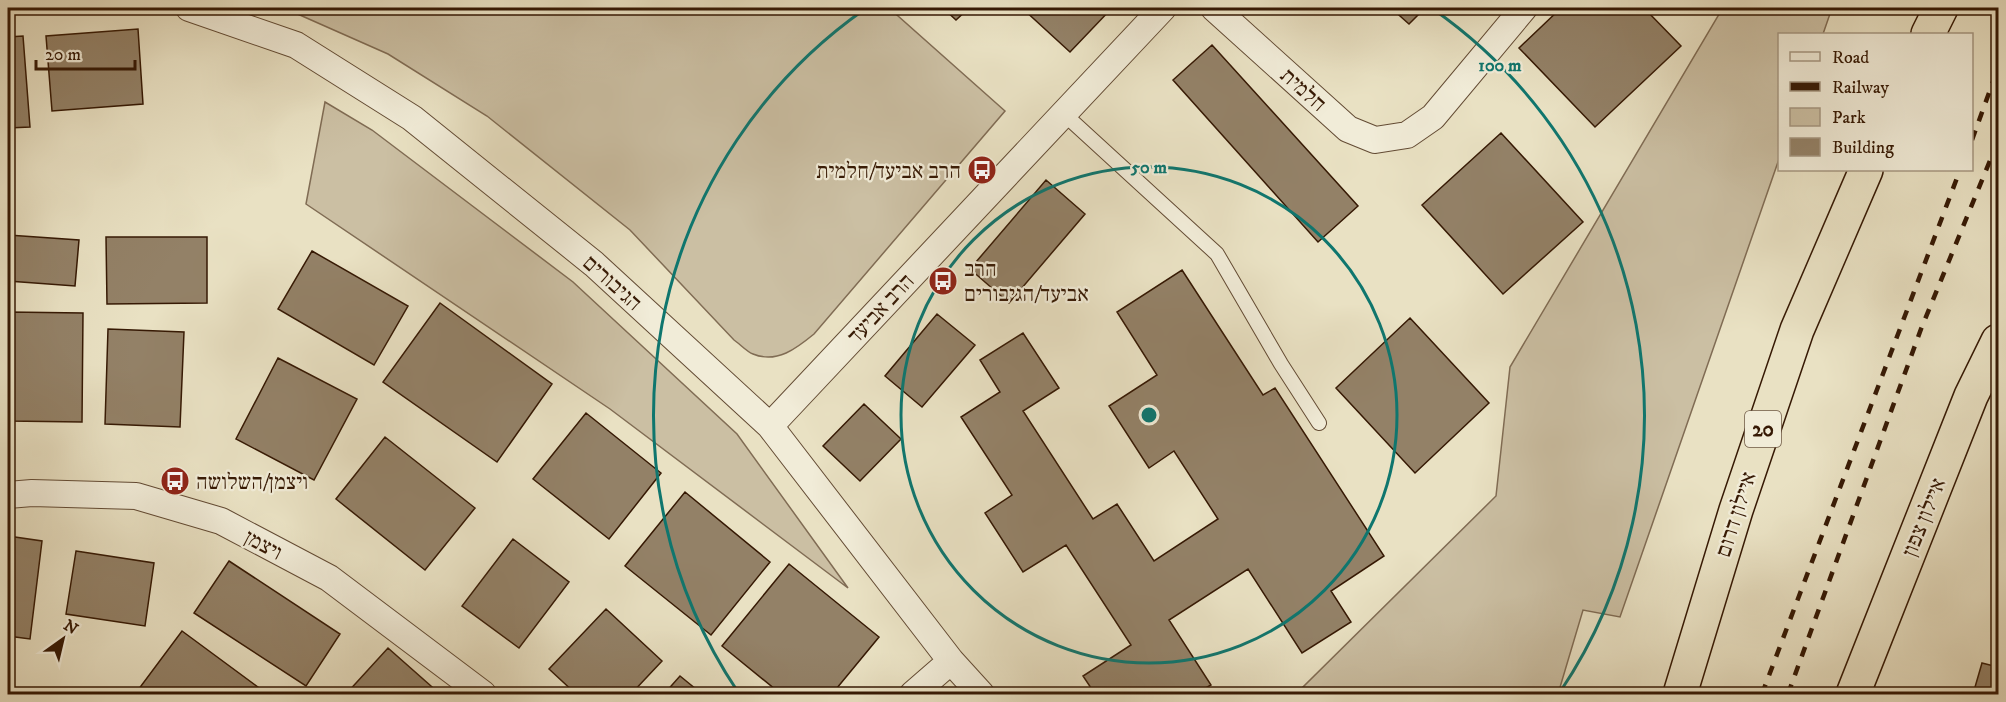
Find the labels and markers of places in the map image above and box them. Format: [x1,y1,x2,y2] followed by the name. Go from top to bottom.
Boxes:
[966,154,998,186] bus stop icon: הרב אביעד/חלמית
[816,158,961,185] place label: הרב אביעד/חלמית
[964,256,1089,308] place label: הרב אביעד/הגיבורים
[927,265,959,297] bus stop icon: הרב אביעד/הגיבורים
[1139,405,1159,425] centre of rings
[159,465,191,497] bus stop icon: ויצמן/השלושה
[196,469,308,496] place label: ויצמן/השלושה

